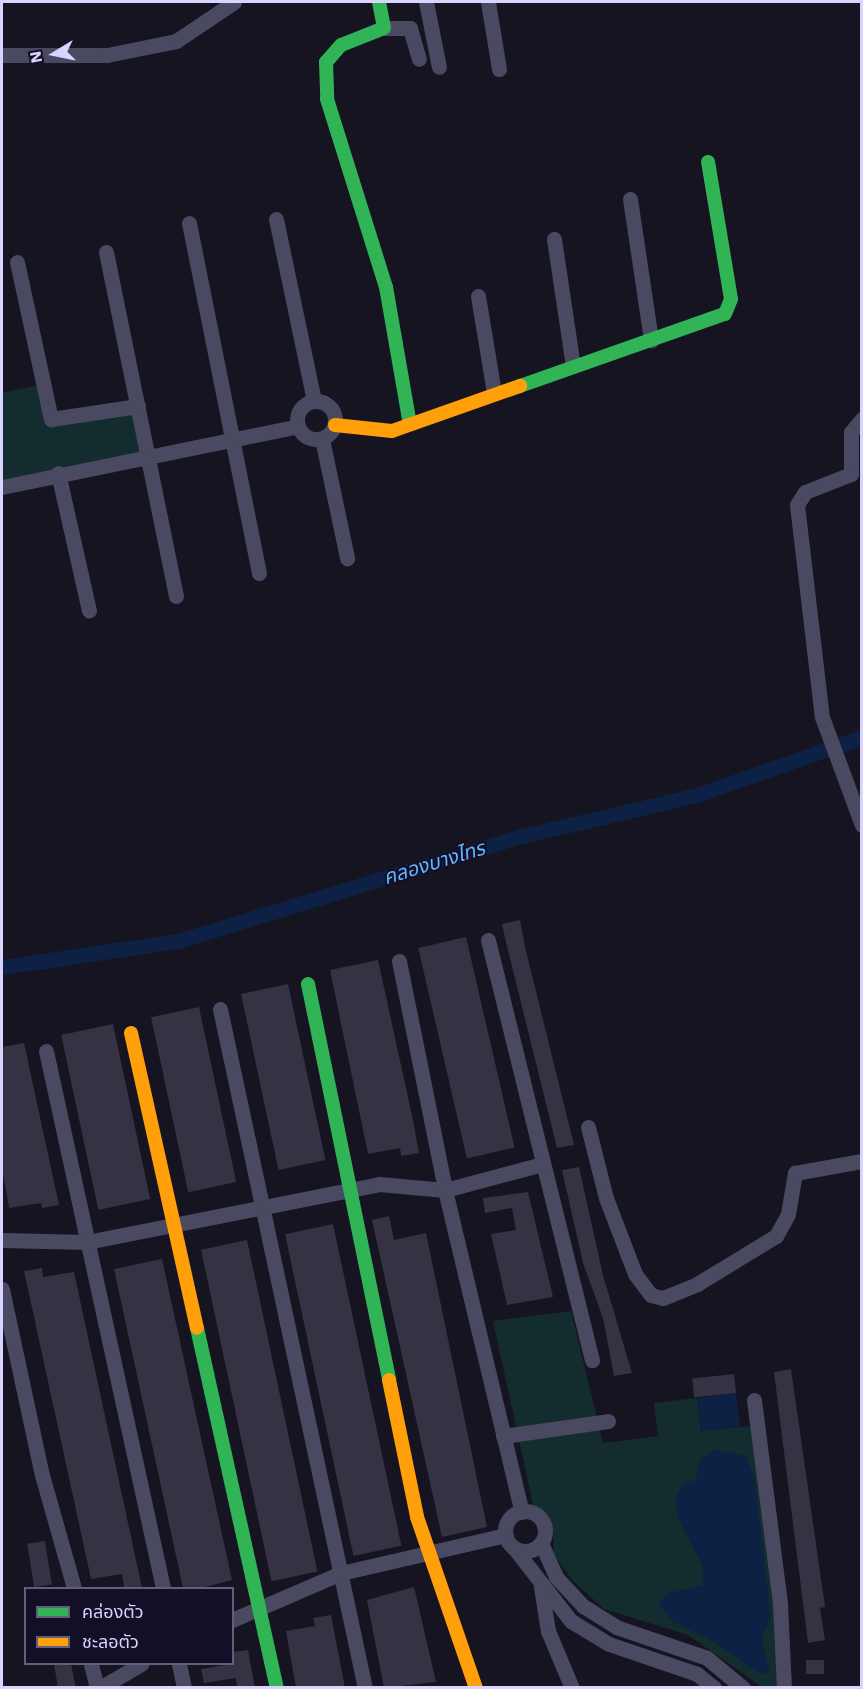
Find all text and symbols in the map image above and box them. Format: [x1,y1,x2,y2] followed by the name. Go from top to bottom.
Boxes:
[24,24,84,84] north arrow
[25,50,46,65] text: N
[380,836,488,890] water label: คลองบางไทร
[24,1587,234,1665] legend
[82,1601,144,1622] text: คล่องตัว
[82,1631,139,1652] text: ชะลอตัว

